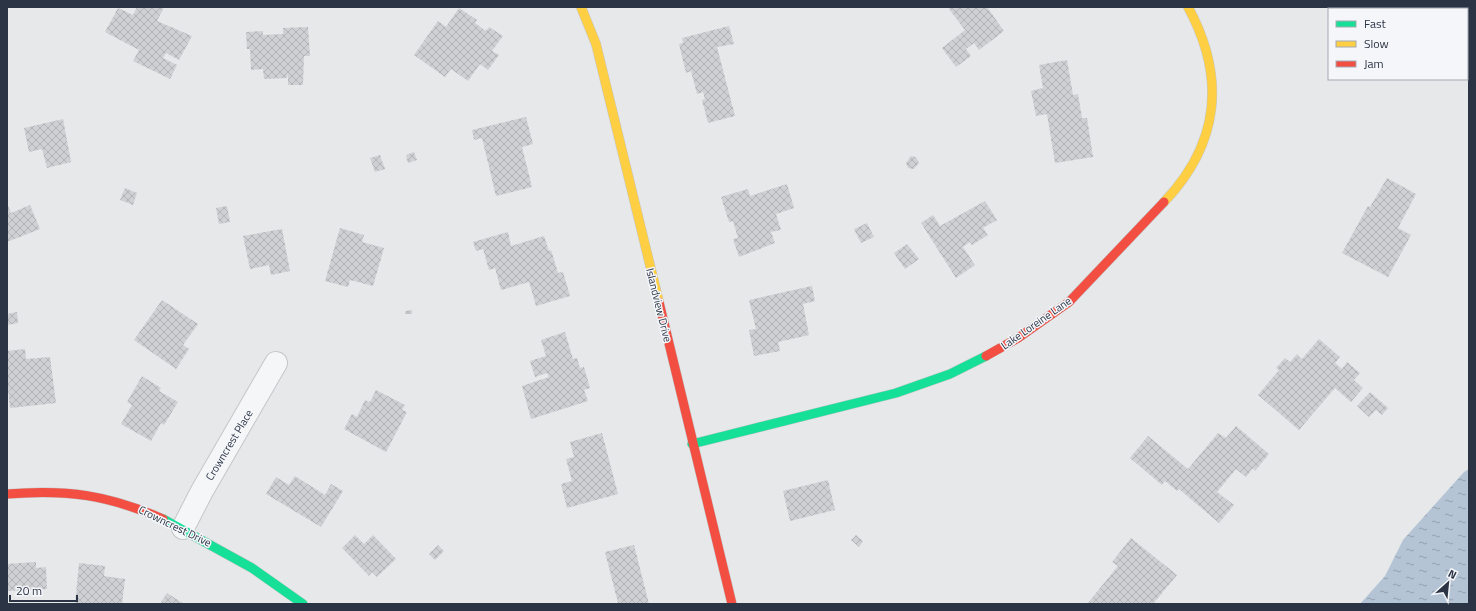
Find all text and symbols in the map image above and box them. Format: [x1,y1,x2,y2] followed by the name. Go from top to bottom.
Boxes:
[1328,8,1468,80] legend
[1364,14,1387,33] text: Fast
[1364,34,1389,53] text: Slow
[1364,54,1384,73] text: Jam
[642,266,676,344] street label: Islandview Drive
[998,292,1075,353] street label: Lake Loreine Lane
[202,406,257,483] street label: Crowncrest Place
[136,501,214,551] street label: Crowncrest Drive
[1428,563,1468,603] north arrow
[1446,565,1460,583] text: N
[10,577,77,603] scale bar
[16,581,42,600] text: 20 m

